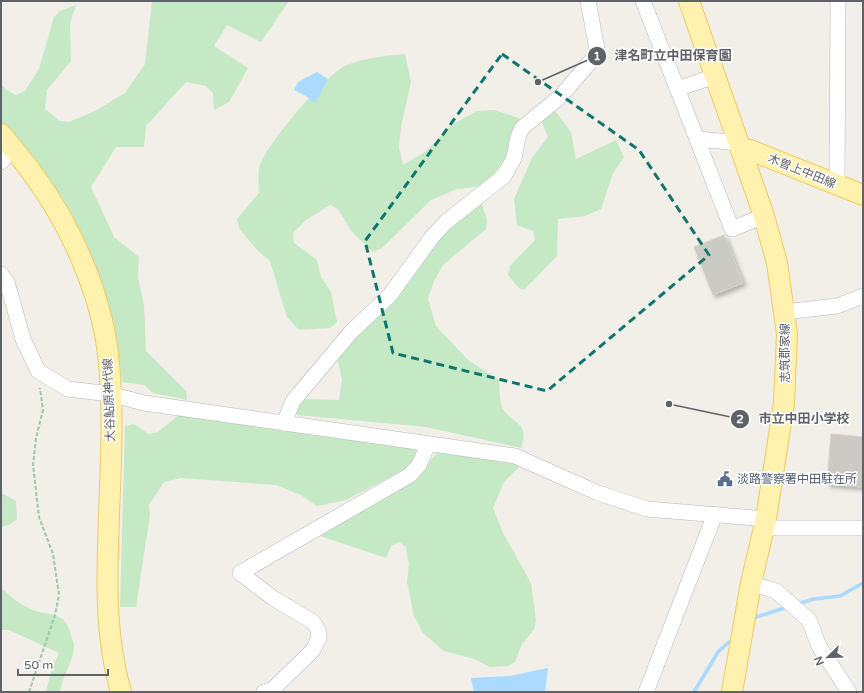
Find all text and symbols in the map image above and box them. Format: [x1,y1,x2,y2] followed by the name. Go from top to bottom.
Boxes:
[587,43,740,68] callout: 津名町立中田保育園
[614,48,732,64] text: 津名町立中田保育園
[593,49,601,63] text: 1
[766,151,838,191] street label: 木曽上中田線
[778,323,792,383] street label: 志筑郡家線
[101,358,117,442] street label: 大谷鮎原神代線
[730,406,857,431] callout: 市立中田小学校
[758,411,850,427] text: 市立中田小学校
[736,412,744,426] text: 2
[716,470,734,488] public building icon: 淡路警察署中田駐在所
[737,472,857,486] place label: 淡路警察署中田駐在所
[808,637,848,677] north arrow
[18,651,108,677] scale bar
[812,654,827,667] text: N
[24,658,53,672] text: 50 m

